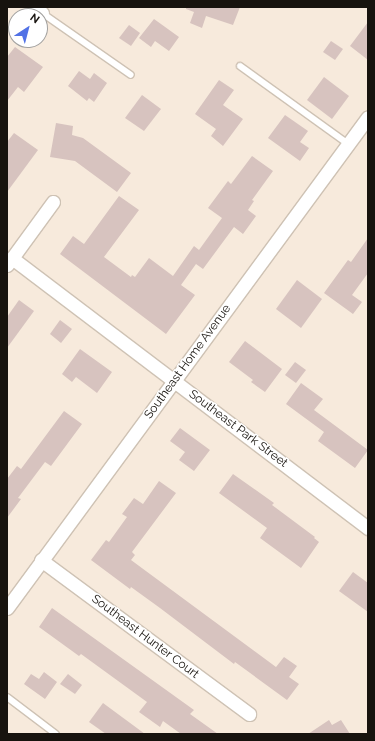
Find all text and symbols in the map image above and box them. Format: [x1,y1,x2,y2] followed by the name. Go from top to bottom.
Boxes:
[8,8,48,48] north arrow
[28,11,42,26] text: N
[142,302,234,422] street label: Southeast Home Avenue
[186,387,290,471] street label: Southeast Park Street
[88,592,202,682] street label: Southeast Hunter Court

